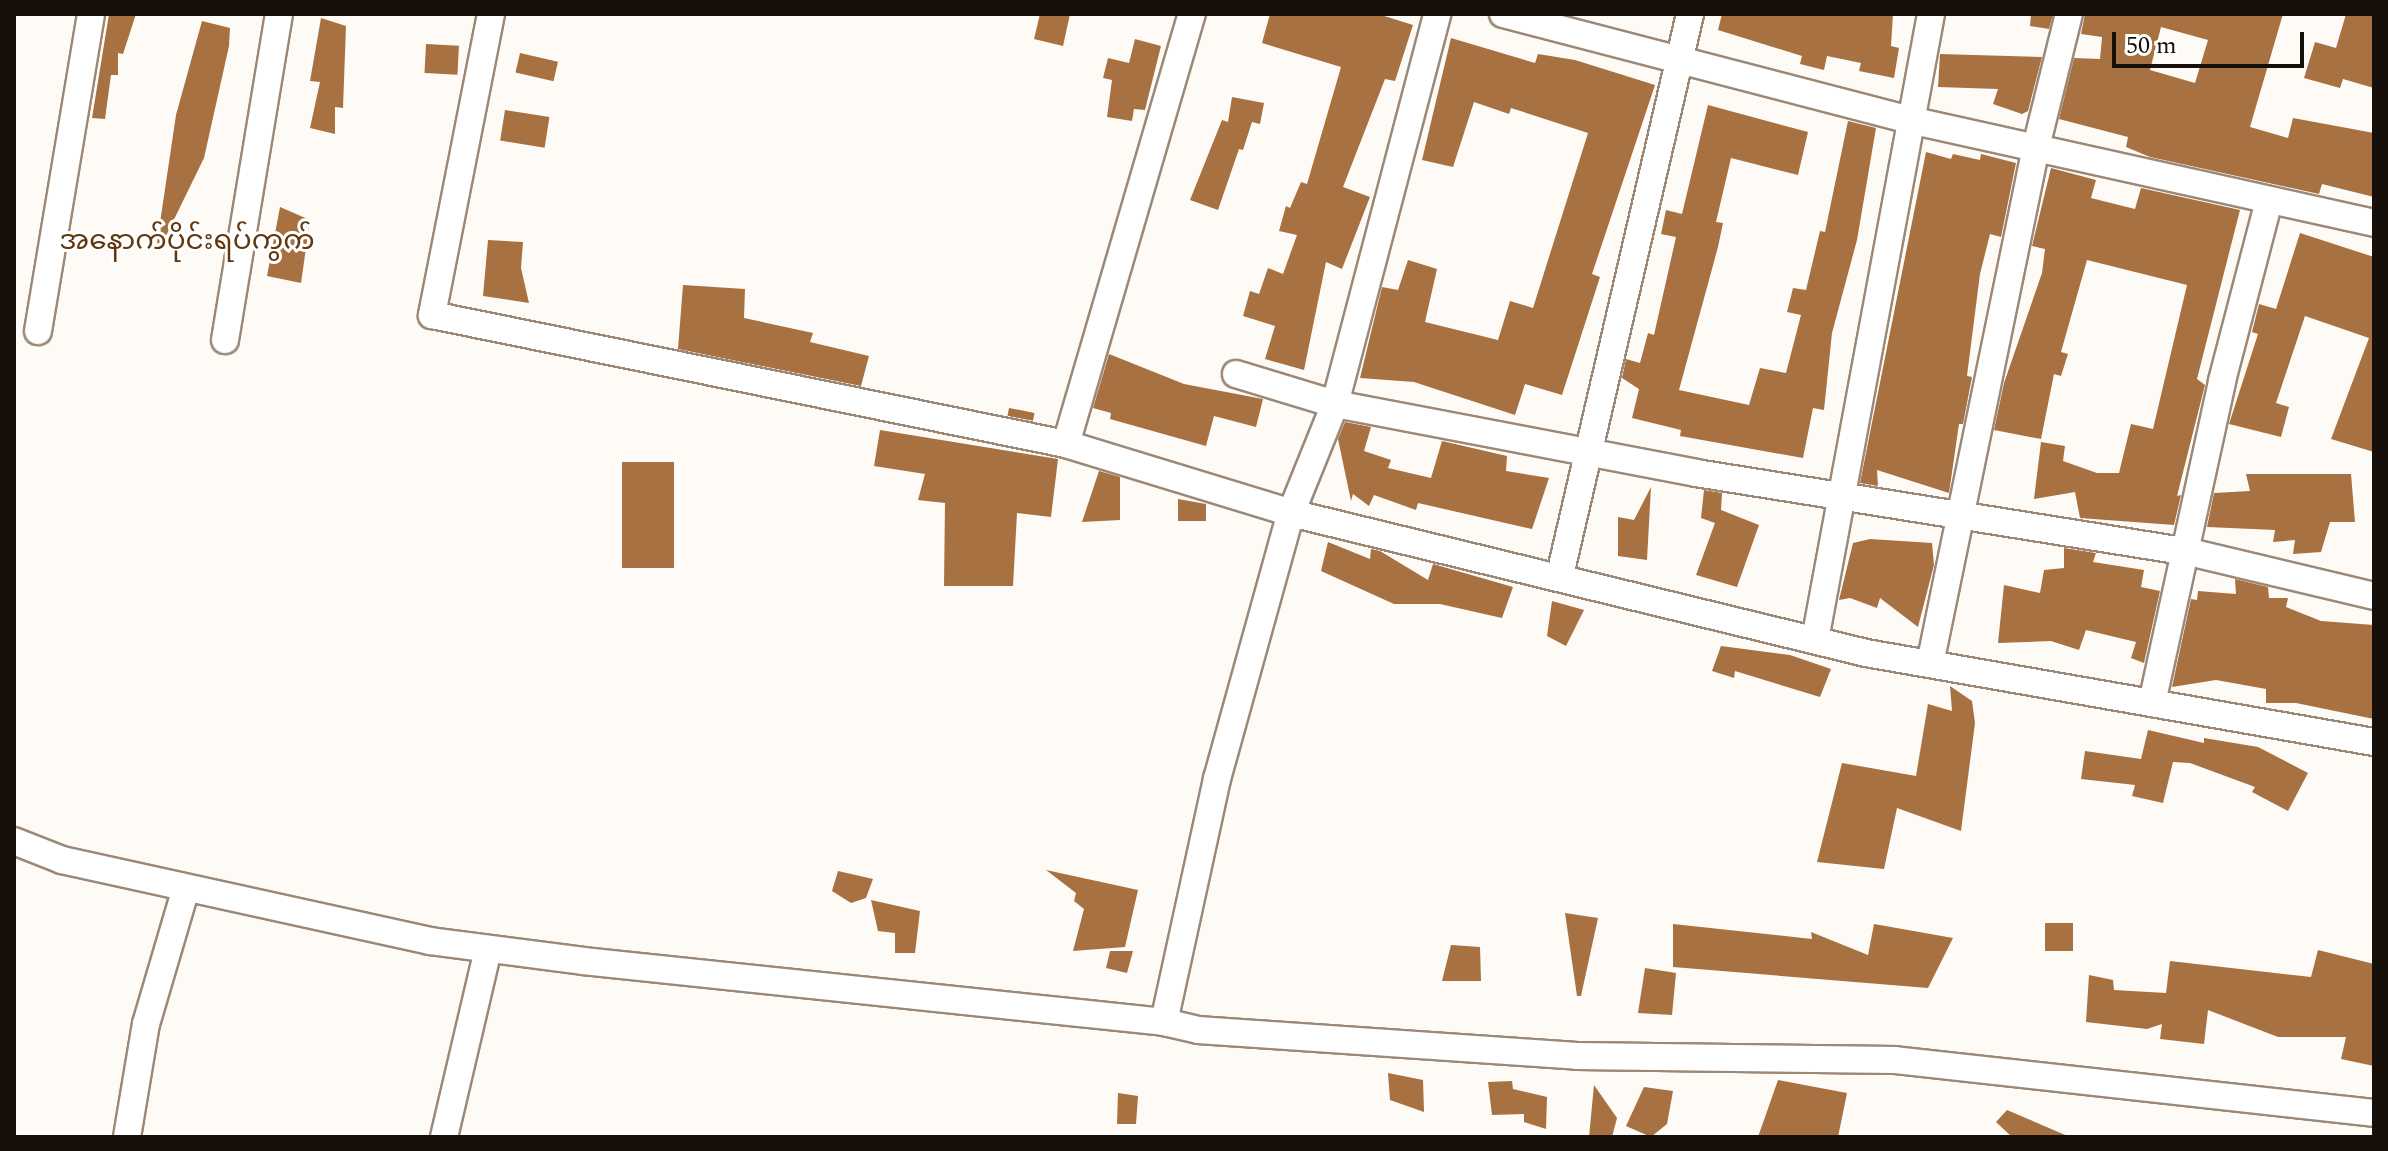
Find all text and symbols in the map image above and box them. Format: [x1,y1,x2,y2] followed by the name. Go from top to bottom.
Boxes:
[2116,16,2308,66] scale bar
[2126,28,2177,64] text: 50 m
[59,224,315,258] district label: အနောက်ပိုင်းရပ်ကွက်

